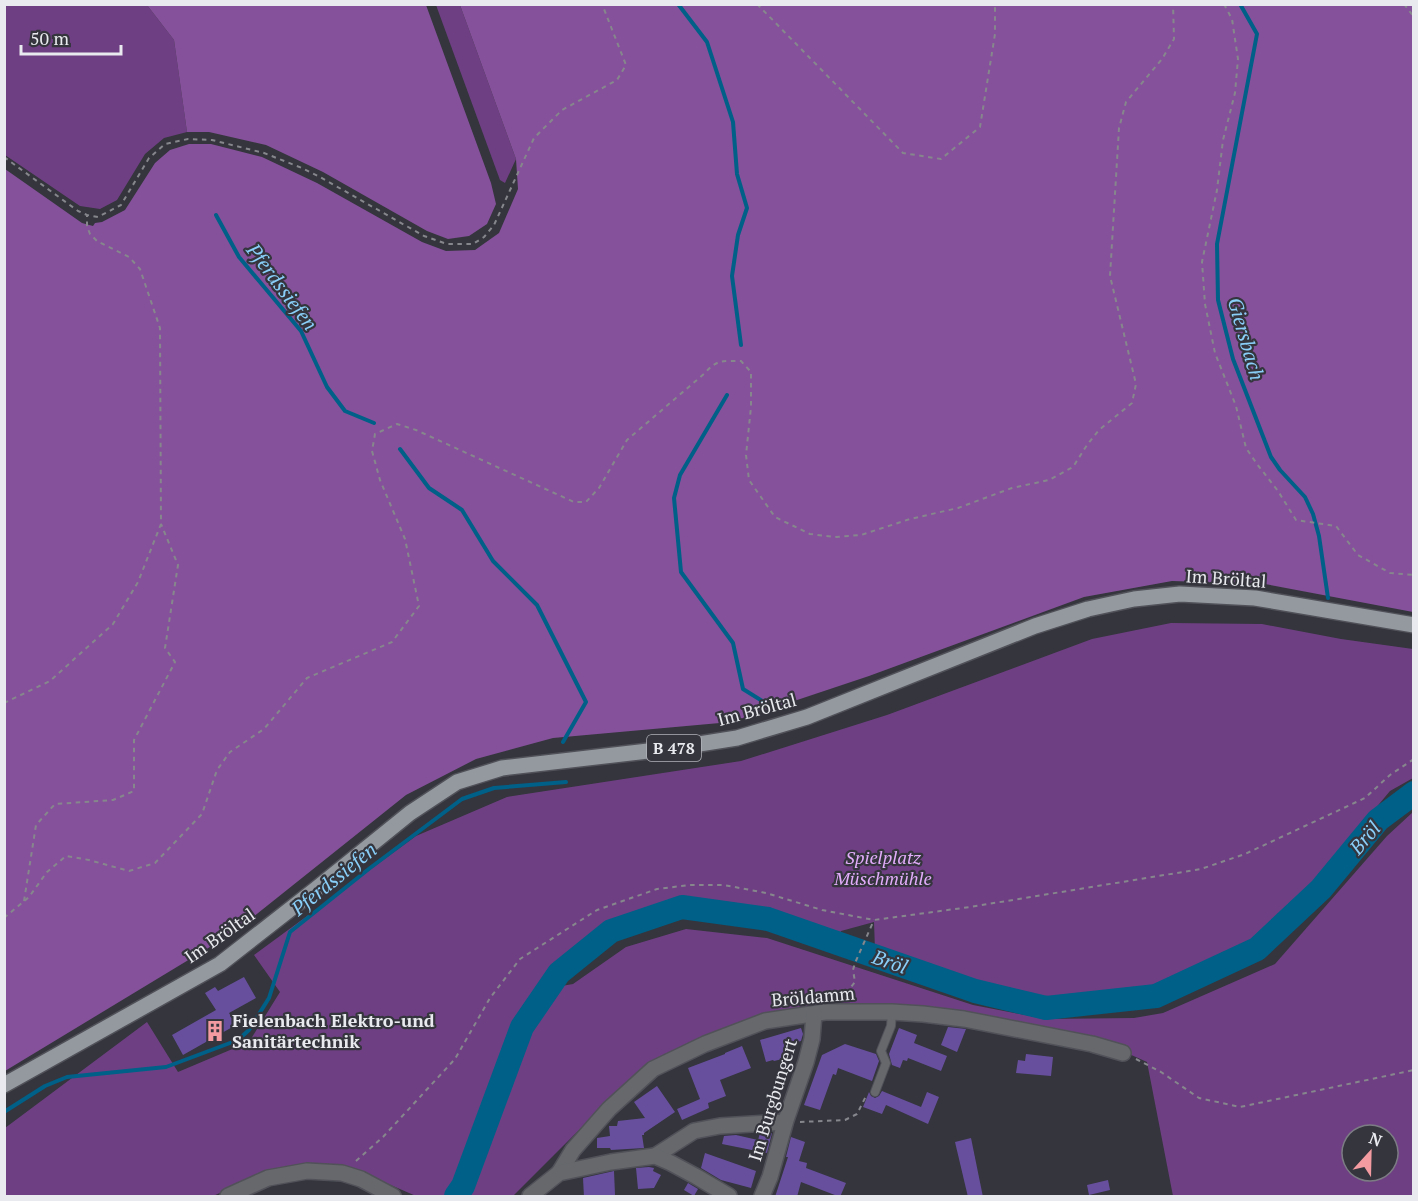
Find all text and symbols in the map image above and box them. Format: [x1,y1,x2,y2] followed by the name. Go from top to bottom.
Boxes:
[21,18,122,56] scale bar
[30,26,70,50] text: 50 m
[240,237,324,336] water label: Pferdssiefen
[1222,294,1271,383] water label: Giersbach
[1185,563,1267,593] street label: Im Bröltal
[715,687,799,731] street label: Im Bröltal
[647,735,701,761] road number: B 478
[1342,815,1387,861] water label: Bröl
[285,836,382,922] water label: Pferdssiefen
[833,845,932,890] park label: Spielplatz Müschmühle
[179,902,259,968] street label: Im Bröltal
[868,943,912,980] water label: Bröl
[770,980,856,1012] street label: Bröldamm
[232,1008,435,1053] place label: Fielenbach Elektro-und Sanitärtechnik
[203,1019,227,1043] building icon: Fielenbach Elektro-und Sanitärtechnik
[742,1035,802,1164] street label: Im Burgbungert
[1340,1123,1400,1183] north arrow
[1366,1127,1385,1152] text: N

